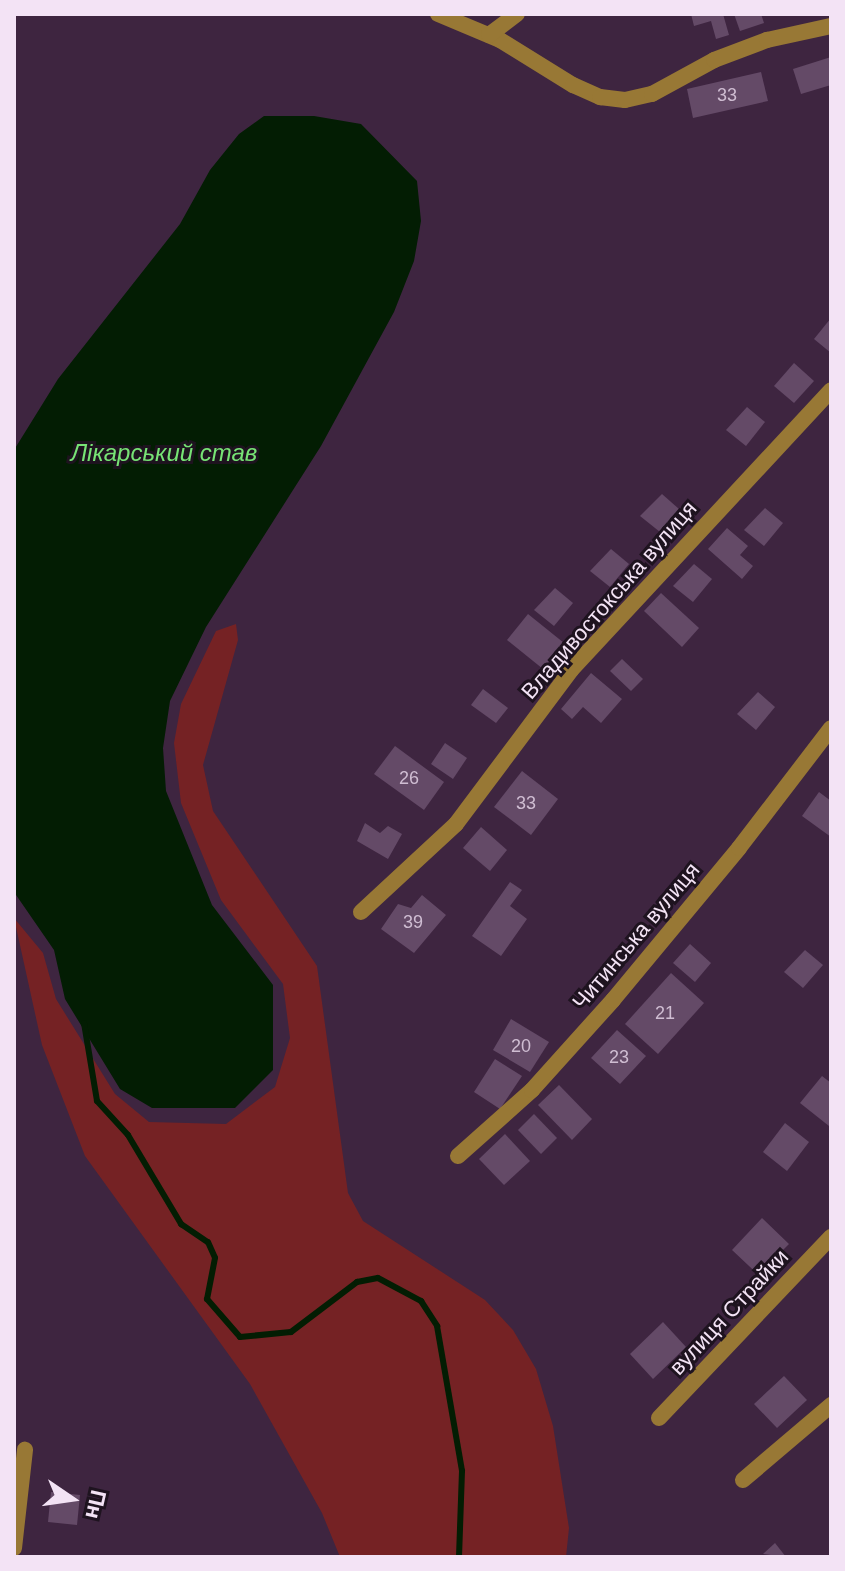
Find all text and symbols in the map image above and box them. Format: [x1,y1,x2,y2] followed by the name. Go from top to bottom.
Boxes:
[717,84,737,106] house number: 33
[71,439,257,467] water label: Лікарський став
[516,496,702,704] street label: Владивостокська вулиця
[399,767,419,789] house number: 26
[516,792,536,814] house number: 33
[567,857,705,1015] street label: Читинська вулиця
[403,911,423,933] house number: 39
[655,1002,675,1024] house number: 21
[511,1035,531,1057] house number: 20
[609,1046,629,1068] house number: 23
[664,1244,794,1380] street label: вулиця Страйки
[32,1459,112,1539] north arrow
[80,1488,111,1521] text: Пн

